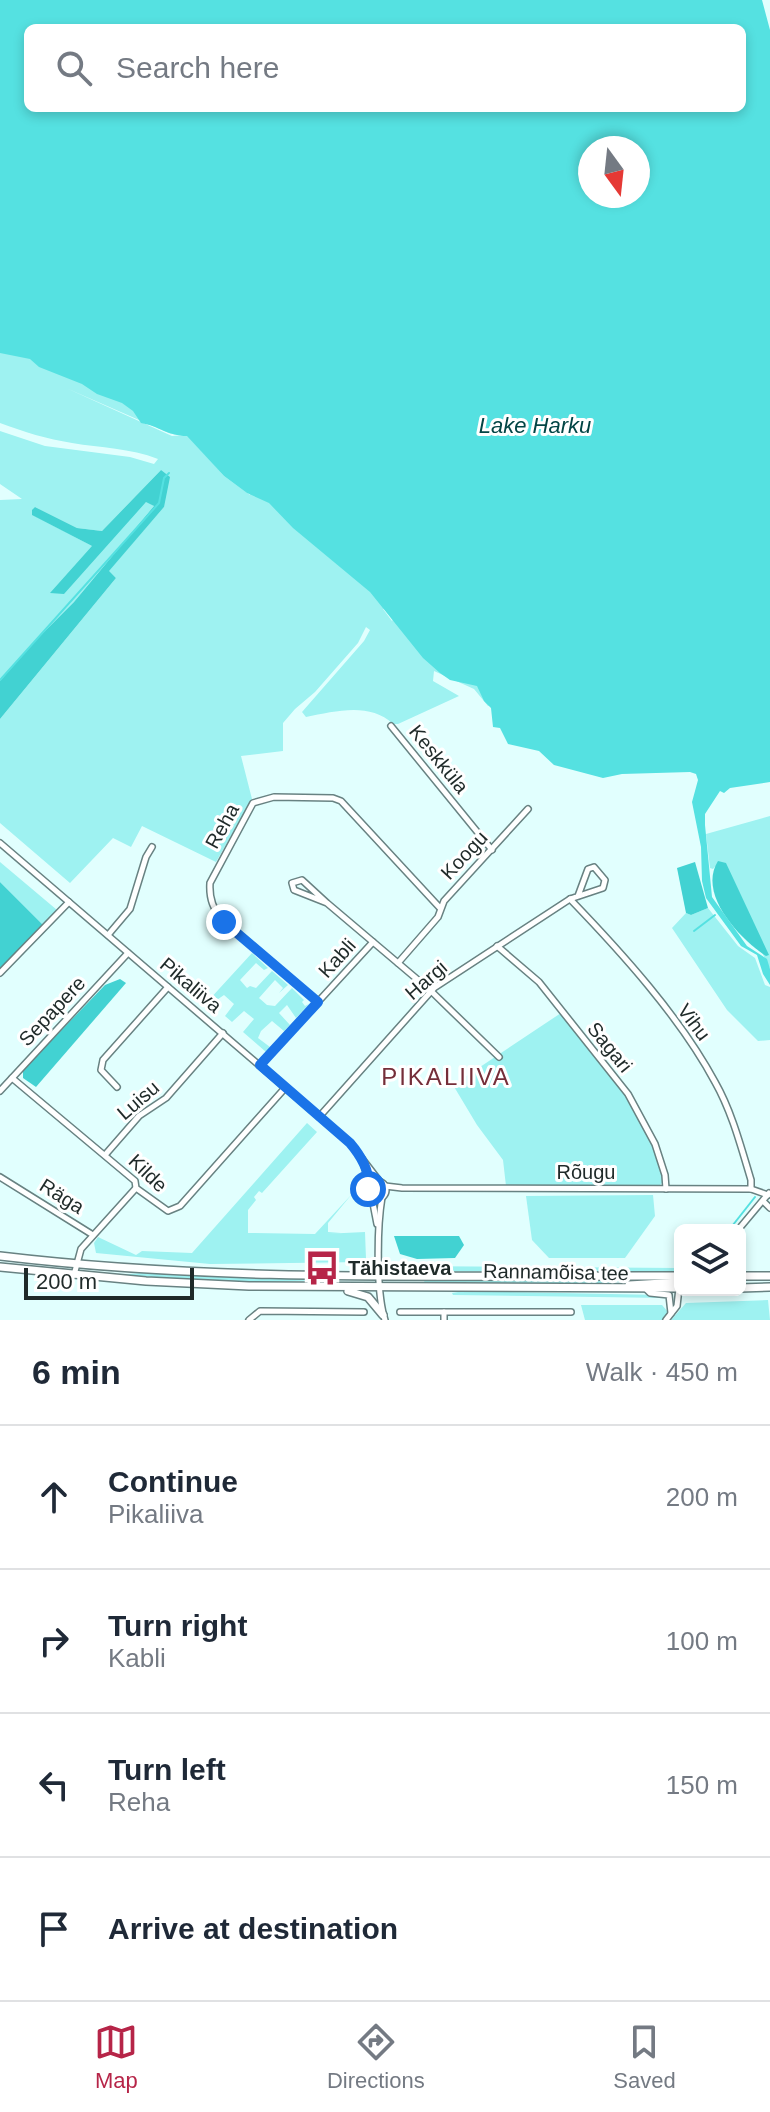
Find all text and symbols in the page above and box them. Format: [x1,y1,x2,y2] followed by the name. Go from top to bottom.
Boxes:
[24,24,746,112] search box
[52,46,96,90] icon: search
[116,51,279,84] text: Search here
[578,136,650,208] north arrow
[479,413,591,438] water label: Lake Harku
[405,721,474,798] street label: Keskküla
[201,799,244,852] street label: Reha
[436,826,492,884] street label: Koogu
[206,904,242,940] route end
[314,934,360,982] street label: Kabli
[156,953,227,1018] street label: Pikaliiva
[401,956,451,1004] street label: Hargi
[14,972,90,1050] street label: Sepapere
[673,1000,715,1044] street label: Vihu
[583,1018,637,1076] street label: Sagari
[381,1063,511,1090] district label: PIKALIIVA
[113,1076,163,1124] street label: Luisu
[124,1150,172,1196] street label: Kilde
[557,1161,615,1183] street label: Rõugu
[350,1171,386,1207] route start
[36,1174,89,1218] street label: Räga
[674,1224,746,1296] map controls
[674,1224,746,1296] button: layers
[303,1249,341,1287] bus stop icon: Tähistaeva
[348,1257,452,1279] place label: Tähistaeva
[483,1260,629,1284] street label: Rannamõisa tee
[24,1264,194,1300] scale bar
[36,1269,97,1294] text: 200 m
[32,1353,121,1391] text: 6 min
[586,1357,738,1387] text: Walk · 450 m
[108,1465,238,1498] text: Continue
[32,1475,76,1519] icon: ahead
[666,1482,738,1512] text: 200 m
[108,1499,203,1529] text: Pikaliiva
[108,1609,247,1642] text: Turn right
[32,1619,76,1663] icon: right
[666,1626,738,1656] text: 100 m
[108,1643,166,1673] text: Kabli
[108,1753,226,1786] text: Turn left
[32,1763,76,1807] icon: left
[666,1770,738,1800] text: 150 m
[108,1787,170,1817] text: Reha
[32,1907,76,1951] icon: arrive
[108,1912,398,1945] text: Arrive at destination
[94,2020,138,2094] tab: Map
[327,2020,425,2094] tab: Directions
[613,2020,676,2094] tab: Saved

